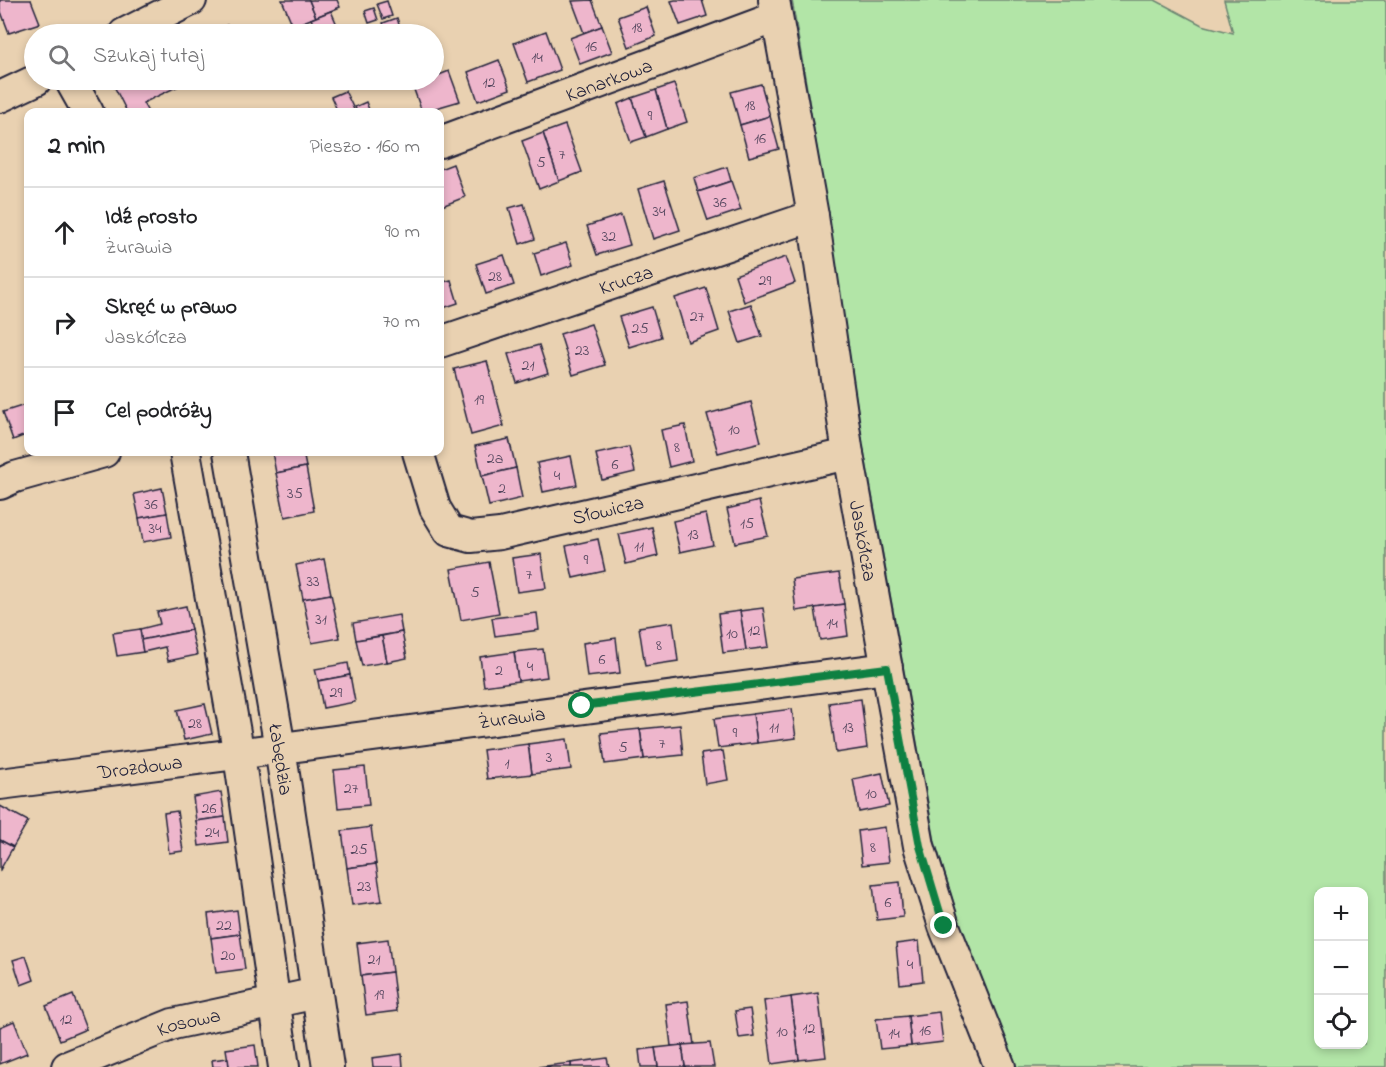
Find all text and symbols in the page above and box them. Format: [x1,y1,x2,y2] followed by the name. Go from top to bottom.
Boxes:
[631,16,643,40] house number: 18
[24,24,444,90] search box
[585,35,597,59] house number: 16
[45,41,78,74] icon: search
[93,41,204,73] text: Szukaj tutaj
[531,46,543,70] house number: 14
[562,52,657,111] street label: Kanarkowa
[482,71,496,95] house number: 12
[744,94,756,118] house number: 18
[648,104,653,128] house number: 9
[754,127,766,151] house number: 16
[48,128,105,166] text: 2 min
[310,133,420,162] text: Pieszo · 160 m
[559,143,566,167] house number: 7
[536,151,546,175] house number: 5
[713,191,727,215] house number: 36
[652,200,666,224] house number: 34
[105,202,198,234] text: Idź prosto
[48,216,81,249] icon: ahead
[385,218,420,247] text: 90 m
[602,225,616,249] house number: 32
[105,234,172,263] text: Żurawia
[596,259,657,304] street label: Krucza
[488,265,502,289] house number: 28
[759,269,772,293] house number: 29
[105,292,237,324] text: Skręć w prawo
[690,305,705,329] house number: 27
[48,306,81,339] icon: right
[383,308,420,337] text: 70 m
[631,317,649,341] house number: 25
[105,324,187,353] text: Jaskółcza
[575,339,589,363] house number: 23
[521,354,535,378] house number: 21
[474,388,484,412] house number: 19
[48,396,81,429] icon: arrive
[105,396,212,428] text: Cel podróży
[728,418,740,442] house number: 10
[674,436,680,460] house number: 8
[487,447,503,471] house number: 2a
[611,453,619,477] house number: 6
[554,464,561,488] house number: 4
[498,477,506,501] house number: 2
[287,482,303,506] house number: 35
[570,489,647,534] street label: Słowicza
[144,493,158,517] house number: 36
[840,498,883,584] street label: Jaskółcza
[740,512,754,536] house number: 15
[148,517,162,541] house number: 34
[687,523,699,547] house number: 13
[634,535,644,559] house number: 11
[584,548,589,572] house number: 9
[526,563,533,587] house number: 7
[306,570,320,594] house number: 33
[470,581,480,605] house number: 5
[315,608,327,632] house number: 31
[826,612,838,636] house number: 14
[747,619,761,643] house number: 12
[726,622,738,646] house number: 10
[656,634,662,658] house number: 8
[598,648,606,672] house number: 6
[527,655,534,679] house number: 4
[495,659,503,683] house number: 2
[330,681,343,705] house number: 29
[568,692,594,718] route start
[477,701,547,739] street label: Żurawia
[188,712,202,736] house number: 28
[769,716,779,740] house number: 11
[842,716,854,740] house number: 13
[259,721,299,798] street label: Łabędzia
[733,721,738,745] house number: 9
[659,732,666,756] house number: 7
[618,736,628,760] house number: 5
[546,746,552,770] house number: 3
[95,749,184,789] street label: Drozdowa
[504,752,510,776] house number: 1
[344,777,359,801] house number: 27
[865,782,877,806] house number: 10
[202,797,217,821] house number: 26
[205,821,220,845] house number: 24
[870,836,876,860] house number: 8
[350,838,368,862] house number: 25
[357,875,371,899] house number: 23
[1314,887,1368,1049] map controls
[1314,887,1368,941] button: +
[884,891,892,915] house number: 6
[930,912,956,938] route end
[216,914,232,938] house number: 22
[1314,941,1368,995] button: −
[221,944,236,968] house number: 20
[367,948,381,972] house number: 21
[907,953,914,977] house number: 4
[374,983,384,1007] house number: 19
[1314,995,1368,1049] button: locate
[153,1002,223,1046] street label: Kosowa
[59,1008,73,1032] house number: 12
[802,1017,816,1041] house number: 12
[919,1019,931,1043] house number: 16
[776,1020,788,1044] house number: 10
[888,1022,900,1046] house number: 14

